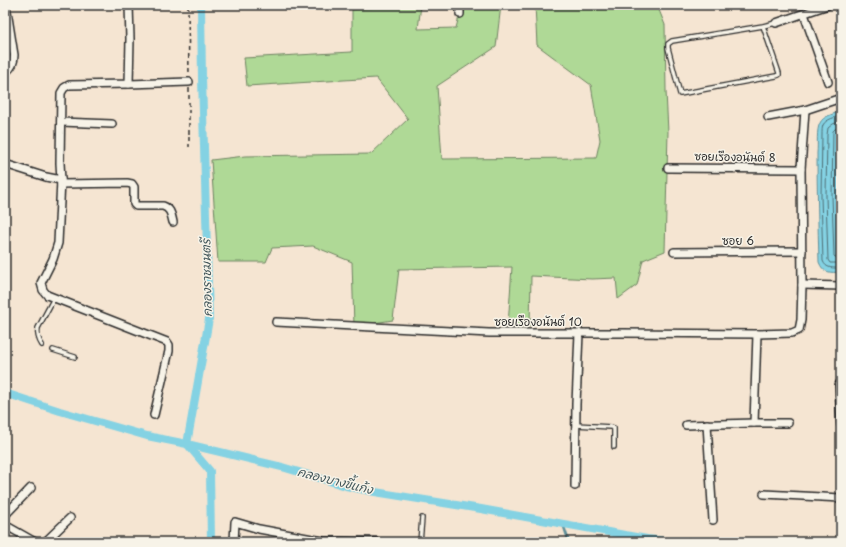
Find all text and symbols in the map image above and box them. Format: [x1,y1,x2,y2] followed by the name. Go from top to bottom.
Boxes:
[694,147,776,166] street label: ซอยเรืองอนันต์ 8
[722,232,754,249] street label: ซอย 6
[196,235,216,317] water label: คลองราชมนตรี
[494,313,582,330] street label: ซอยเรืองอนันต์ 10
[296,461,376,498] water label: คลองบางขี้แก้ง

